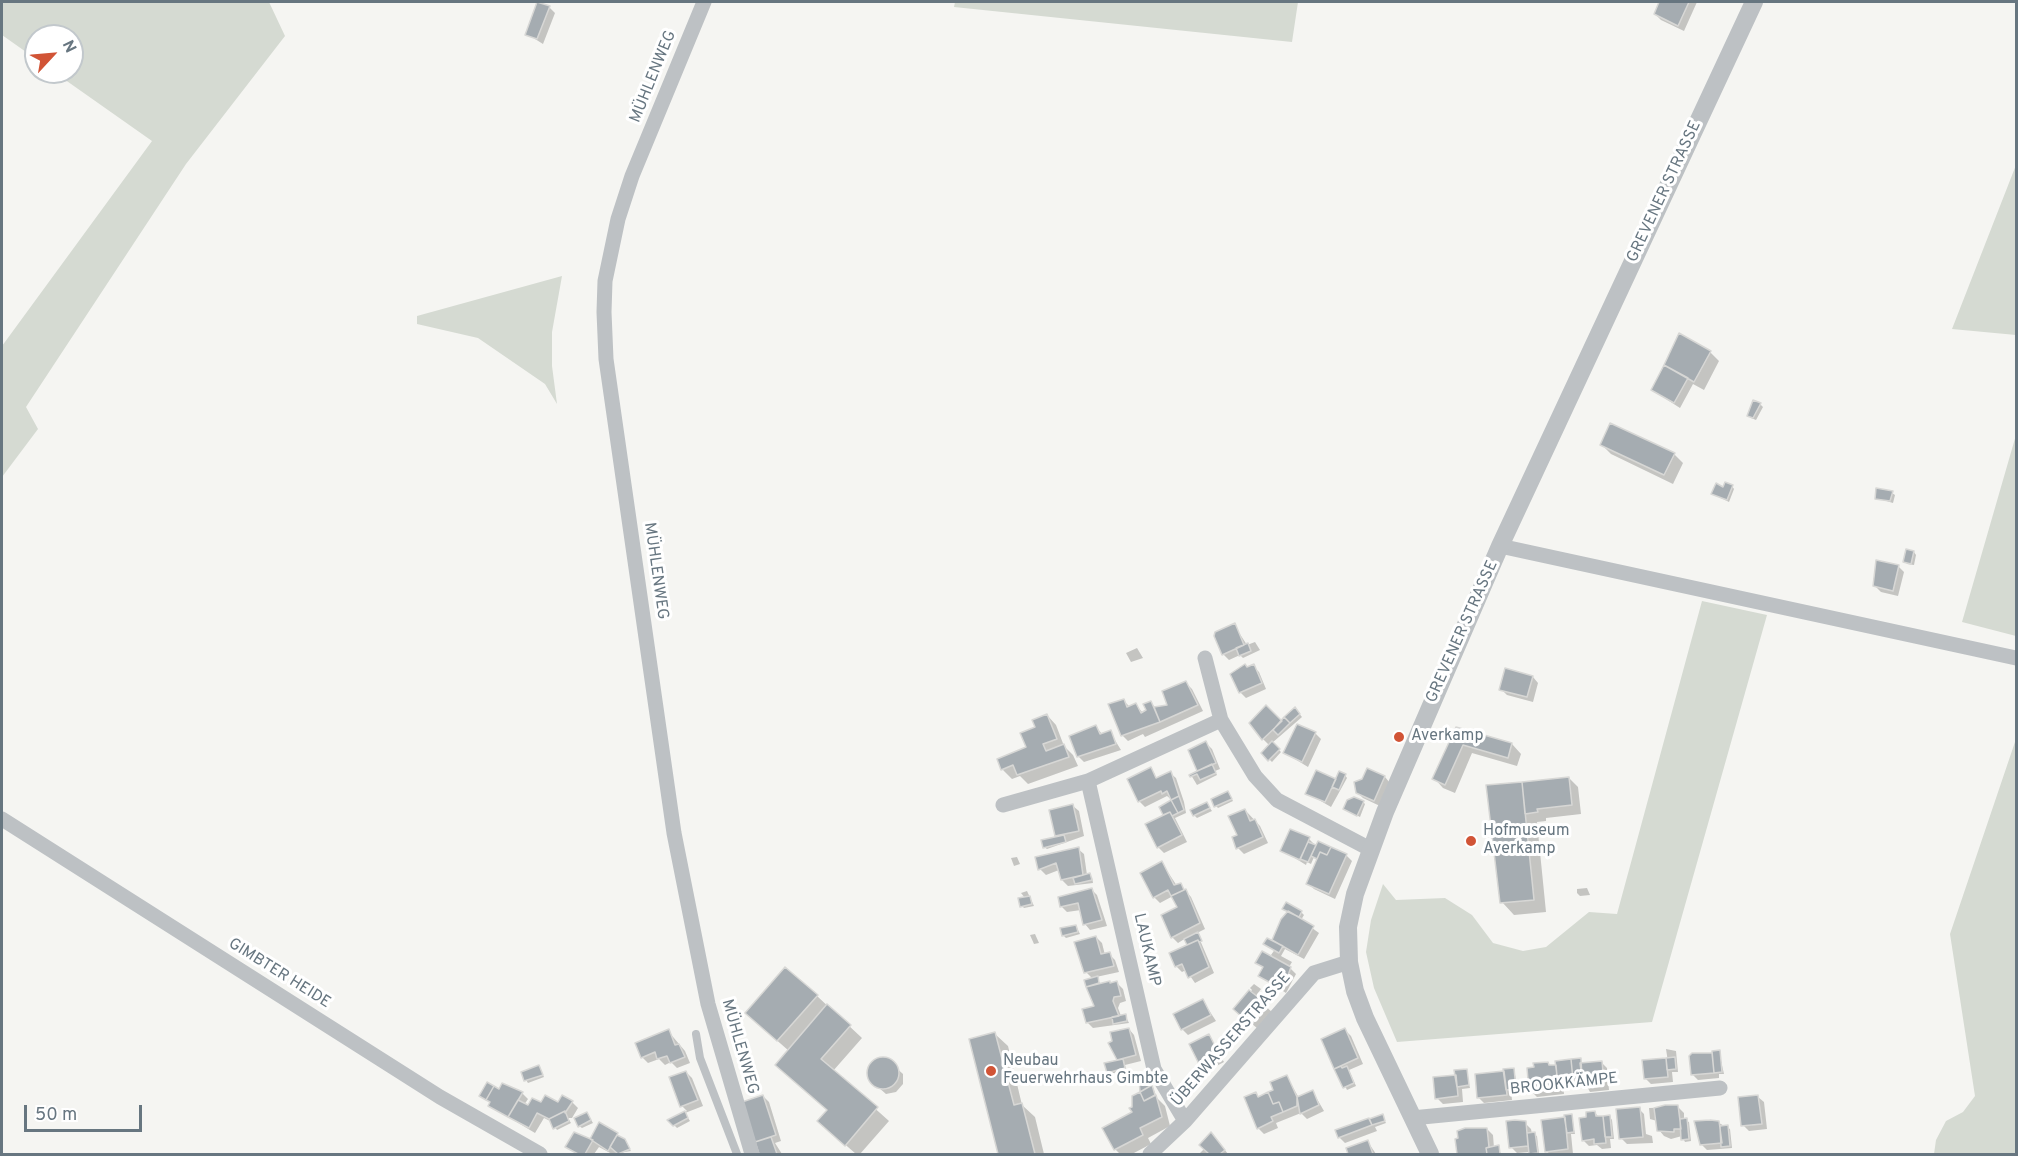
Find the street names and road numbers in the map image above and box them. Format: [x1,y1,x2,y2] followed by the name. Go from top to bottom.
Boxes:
[627,28,681,126] street label: MÜHLENWEG
[1624,118,1706,266] street label: GREVENER STRASSE
[639,521,671,621] street label: MÜHLENWEG
[1423,558,1503,706] street label: GREVENER STRASSE
[1128,912,1164,988] street label: LAUKAMP
[224,935,334,1013] street label: GIMBTER HEIDE
[1168,969,1296,1111] street label: ÜBERWASSERSTRASSE
[716,997,762,1097] street label: MÜHLENWEG
[1509,1070,1619,1100] street label: BROOKKÄMPE

